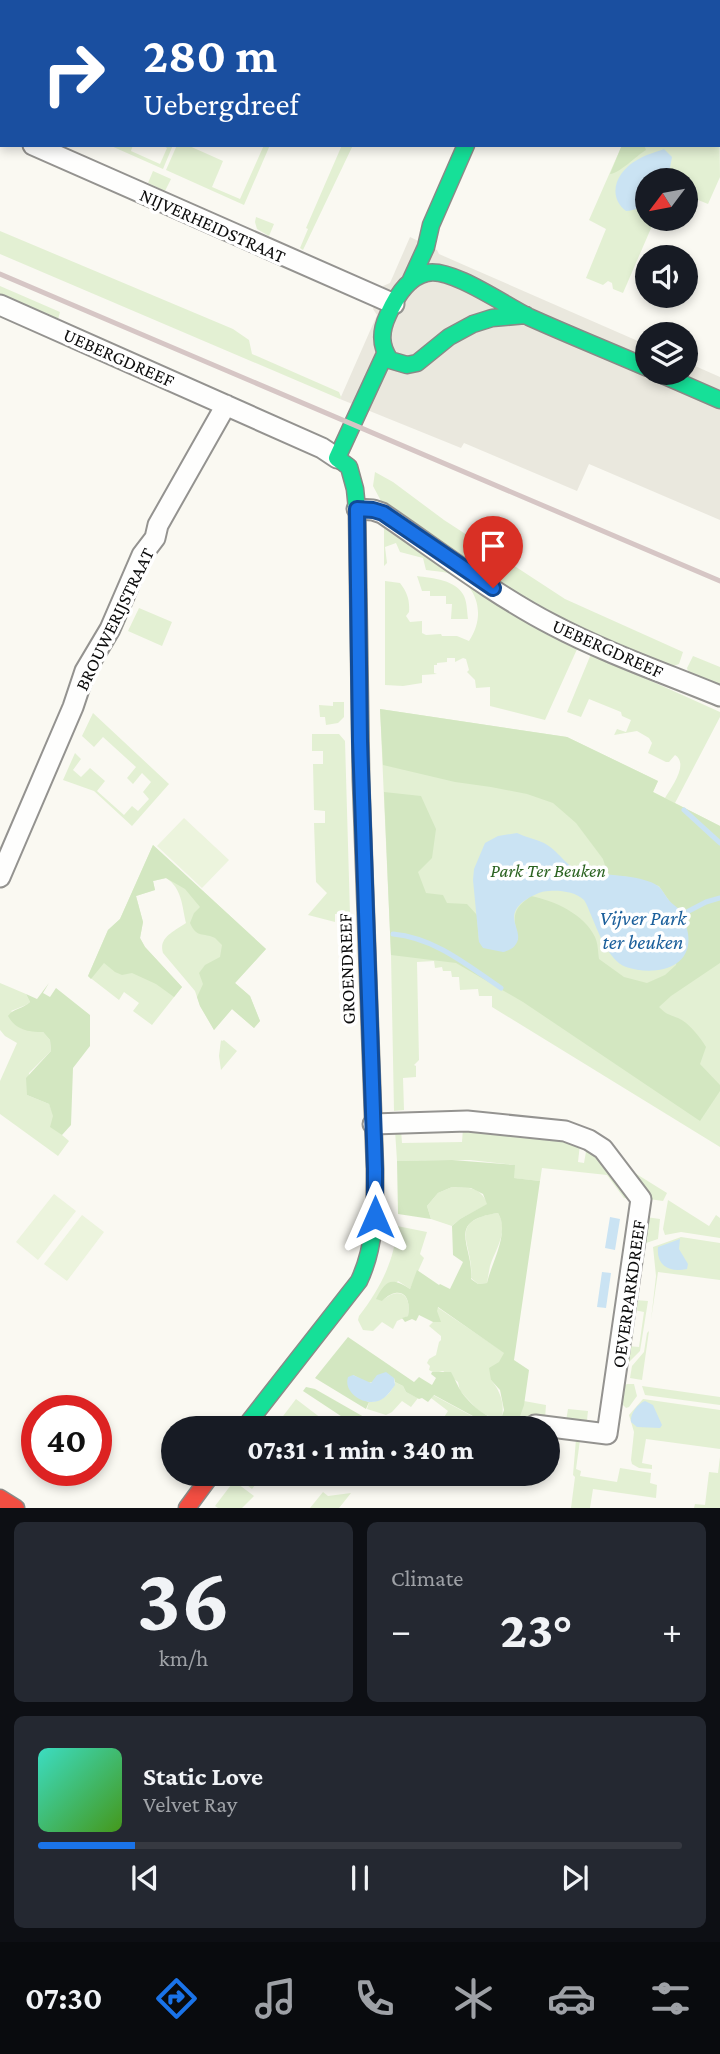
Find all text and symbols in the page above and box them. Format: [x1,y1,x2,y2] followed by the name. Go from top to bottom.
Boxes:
[28,28,119,119] icon: right
[143,28,277,83] text: 280 m
[143,86,299,122] text: Uebergdreef
[635,168,698,231] north arrow
[635,168,698,385] map controls
[137,184,289,267] street label: NIJVERHEIDSTRAAT
[635,245,698,308] button: sound
[635,322,698,385] button: layers
[60,324,178,391] street label: UEBERGDREEF
[463,516,523,588] pin
[474,527,512,565] icon: arrive
[71,544,158,694] street label: BROUWERIJSTRAAT
[549,615,667,682] street label: UEBERGDREEF
[490,860,606,881] park label: Park Ter Beuken
[600,906,687,954] water label: Vijver Park ter beuken
[334,912,359,1025] street label: GROENDREEF
[338,1180,412,1254] position arrow
[608,1218,649,1369] street label: OEVERPARKDREEF
[21,1395,112,1486] speed limit sign: 40
[247,1436,474,1465] text: 07:31 · 1 min · 340 m
[136,1548,231,1650] text: 36
[391,1565,463,1591] text: Climate
[500,1600,573,1658] text: 23°
[391,1609,411,1651] text: −
[662,1609,682,1651] text: +
[159,1645,208,1671] text: km/h
[143,1762,263,1791] text: Static Love
[143,1791,237,1817] text: Velvet Ray
[126,1859,164,1897] icon: previous
[341,1859,379,1897] icon: pause
[556,1859,594,1897] icon: next
[152,1974,201,2023] icon: directions
[251,1974,300,2023] icon: music
[350,1974,399,2023] icon: phone
[449,1974,498,2023] icon: climate
[547,1974,596,2023] icon: car
[646,1974,695,2023] icon: filters
[25,1980,102,2016] text: 07:30

